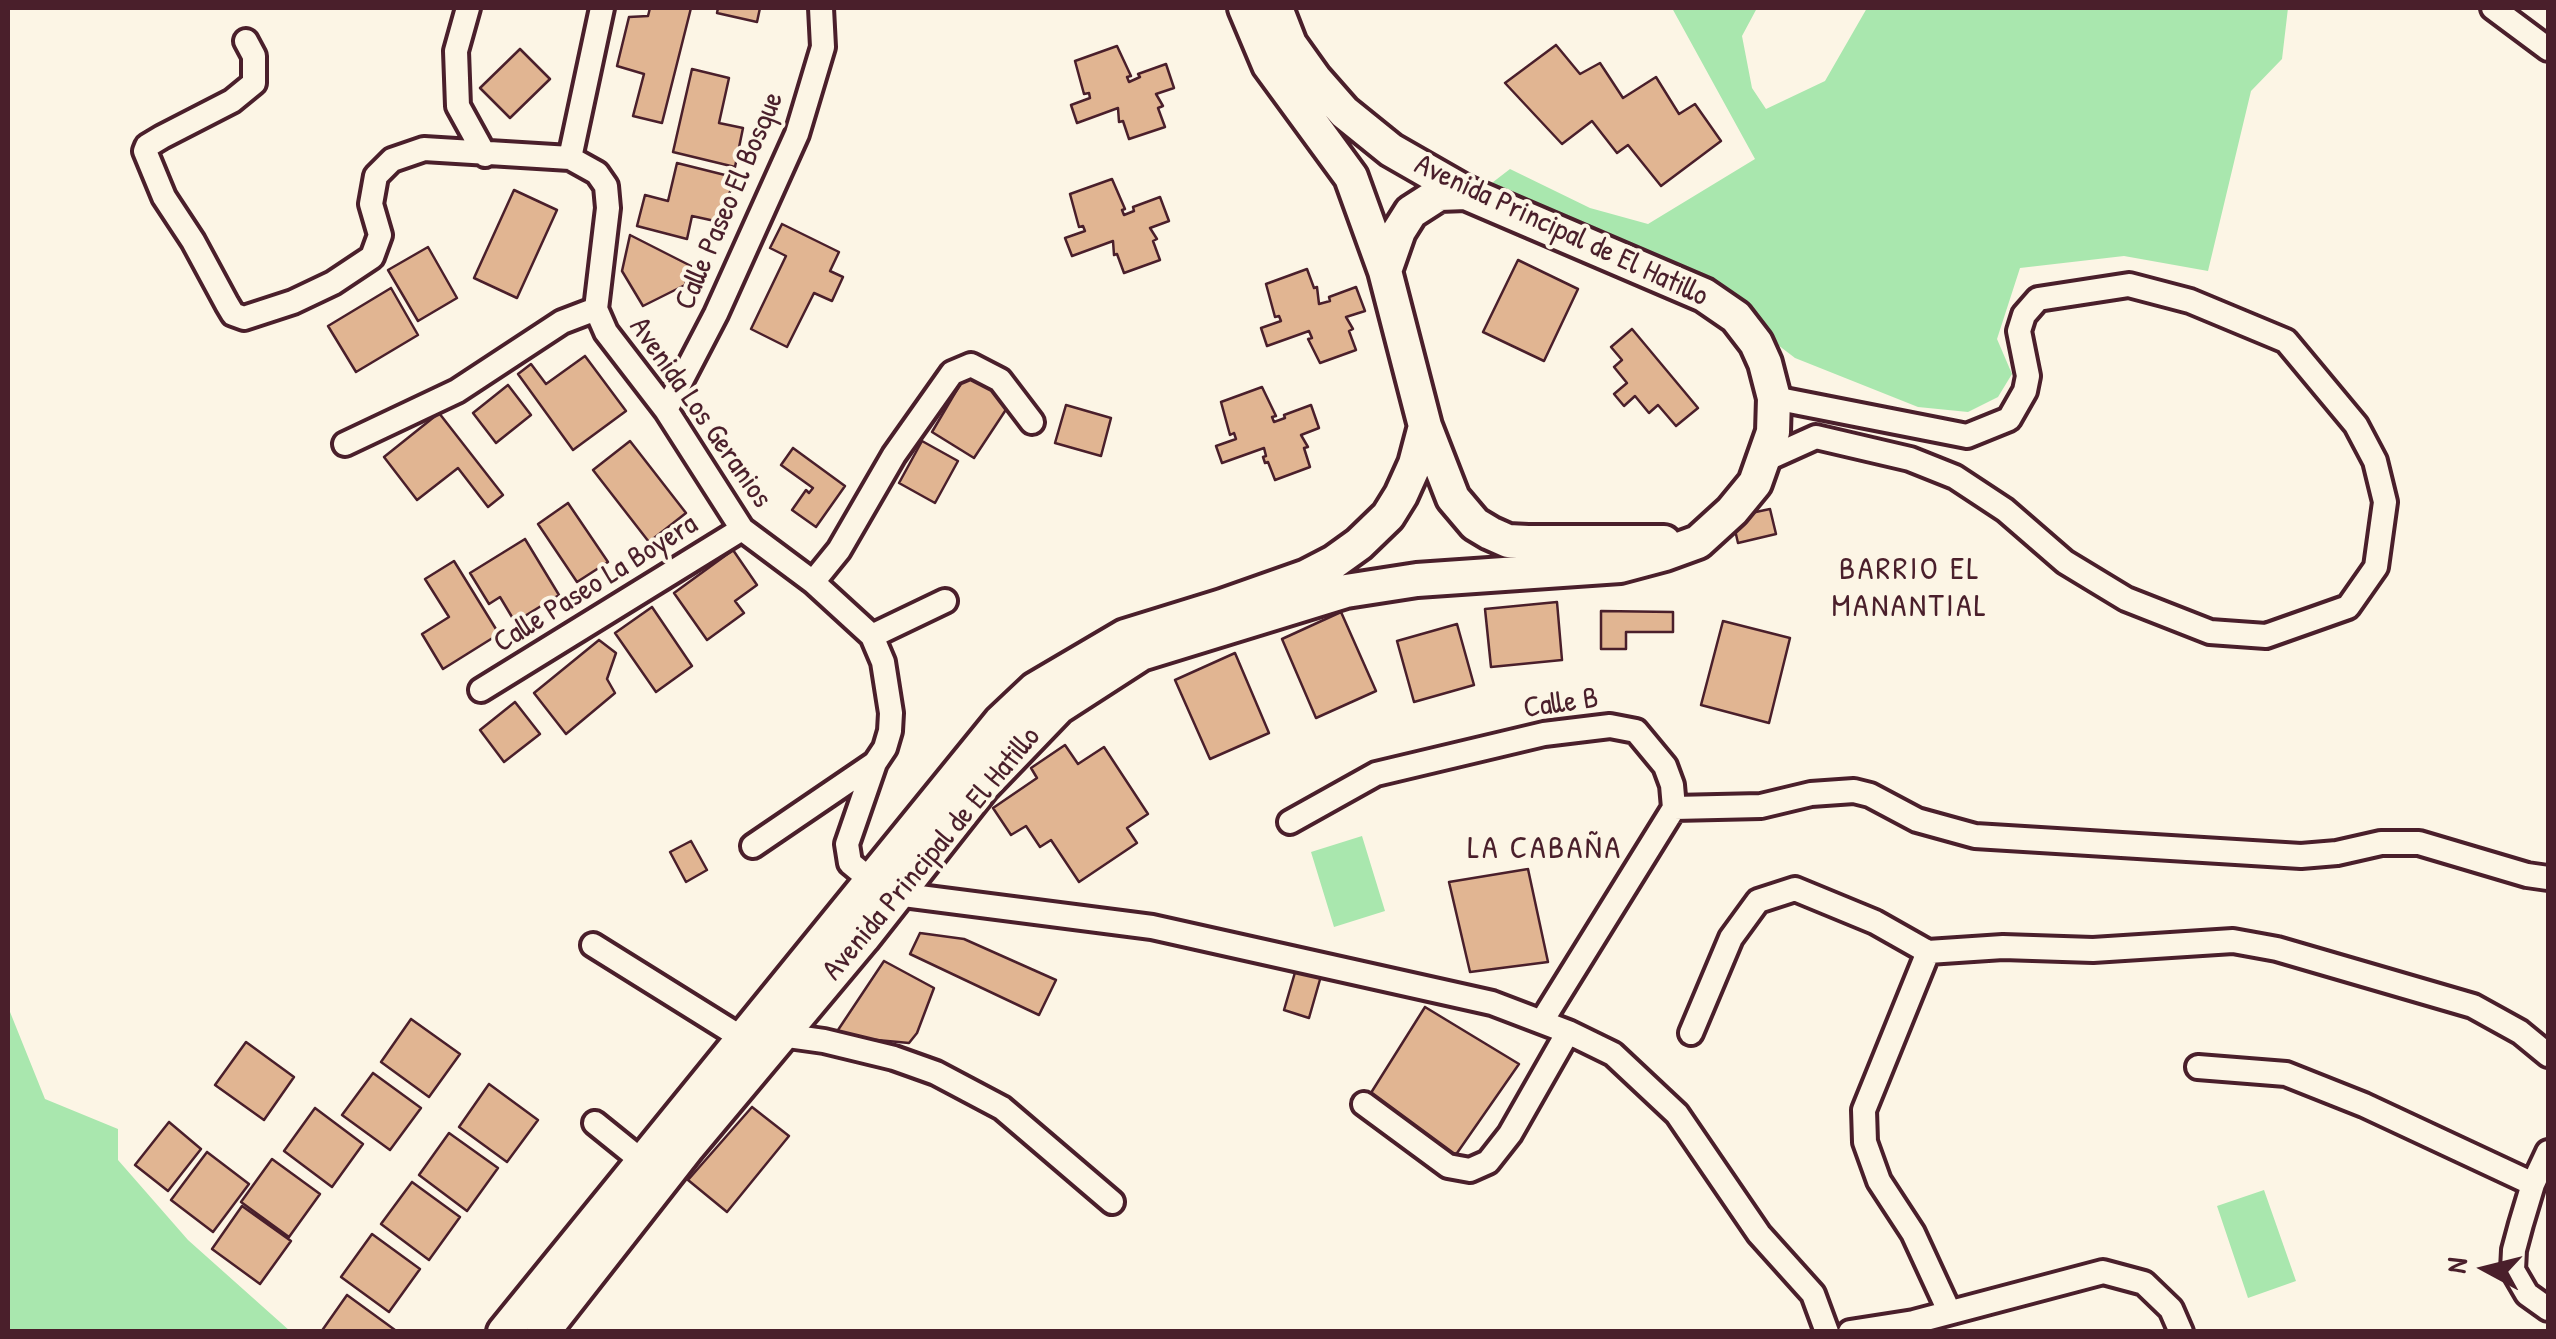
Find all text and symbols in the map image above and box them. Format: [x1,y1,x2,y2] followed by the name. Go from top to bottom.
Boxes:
[668,87,792,315] street label: Calle Paseo El Bosque
[1408,147,1714,315] street label: Avenida Principal de El Hatillo
[621,311,779,515] street label: Avenida Los Geranios
[487,507,705,661] street label: Calle Paseo La Boyera
[1832,551,1988,626] district label: BARRIO EL MANANTIAL
[1521,681,1601,727] street label: Calle B
[815,720,1049,988] street label: Avenida Principal de El Hatillo
[1467,830,1623,868] district label: LA CABAÑA
[2436,1219,2536,1319] north arrow
[2436,1256,2476,1275] text: N

